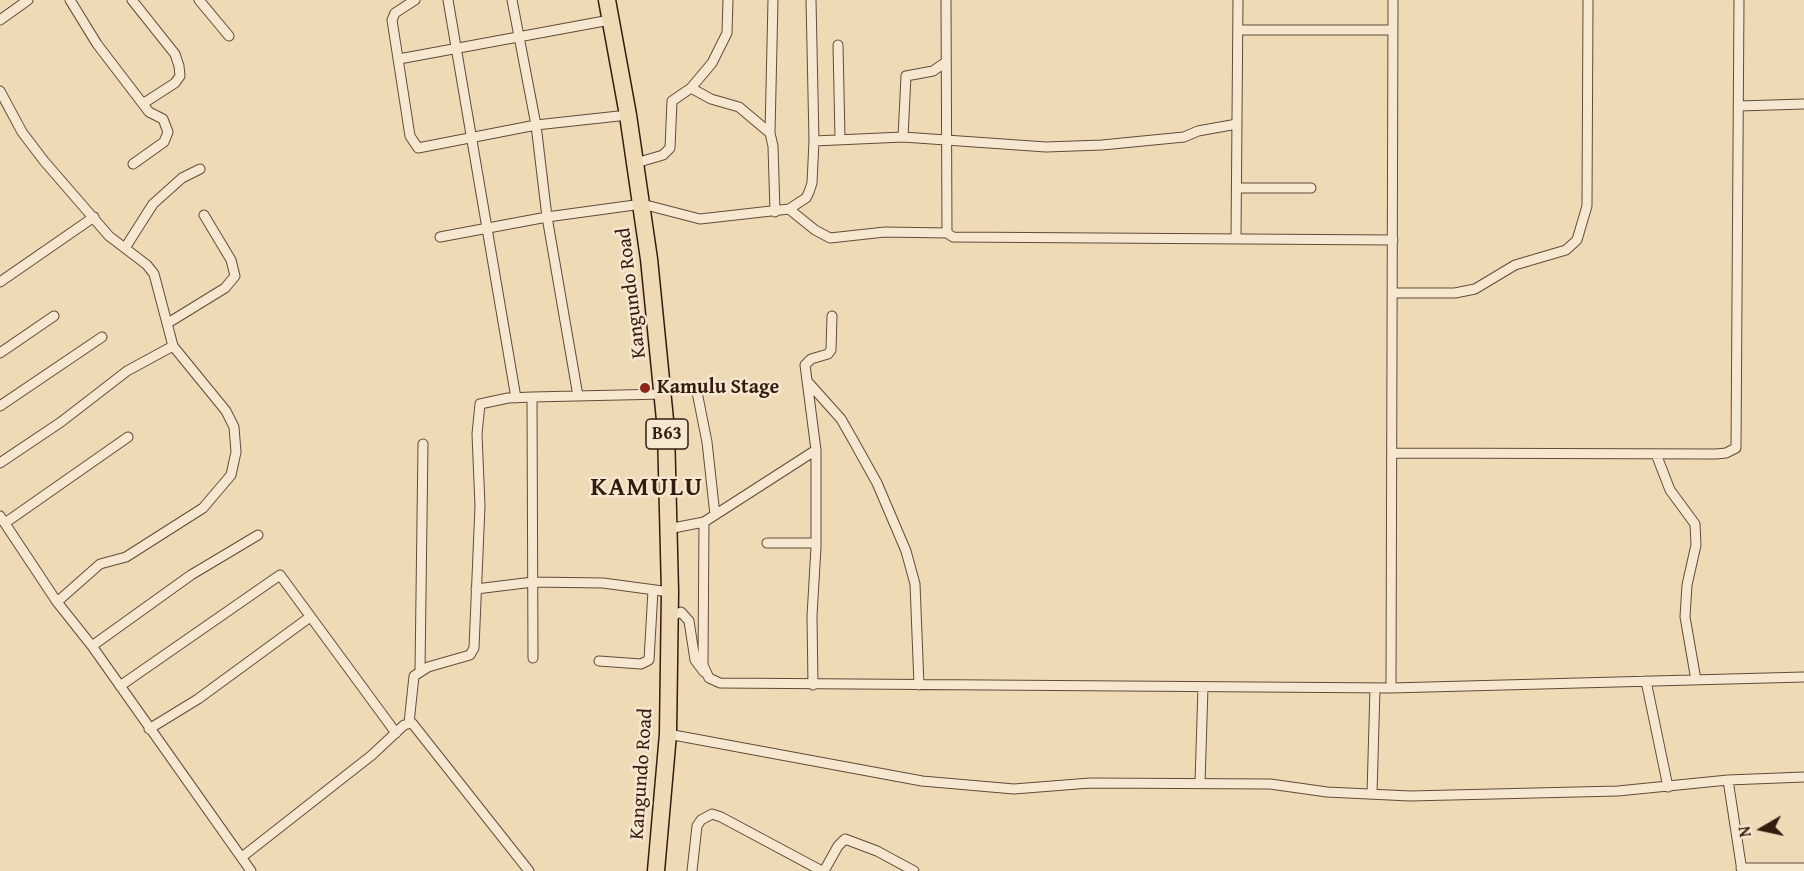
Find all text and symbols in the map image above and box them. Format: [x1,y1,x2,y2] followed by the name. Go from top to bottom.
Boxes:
[612,226,652,360] street label: Kangundo Road
[657,376,779,400] place label: Kamulu Stage
[638,381,652,395] marker: Kamulu Stage
[646,419,688,449] road number: B63
[591,472,703,504] district label: KAMULU
[625,707,659,841] street label: Kangundo Road
[1732,799,1792,859] north arrow
[1732,825,1757,839] text: N

